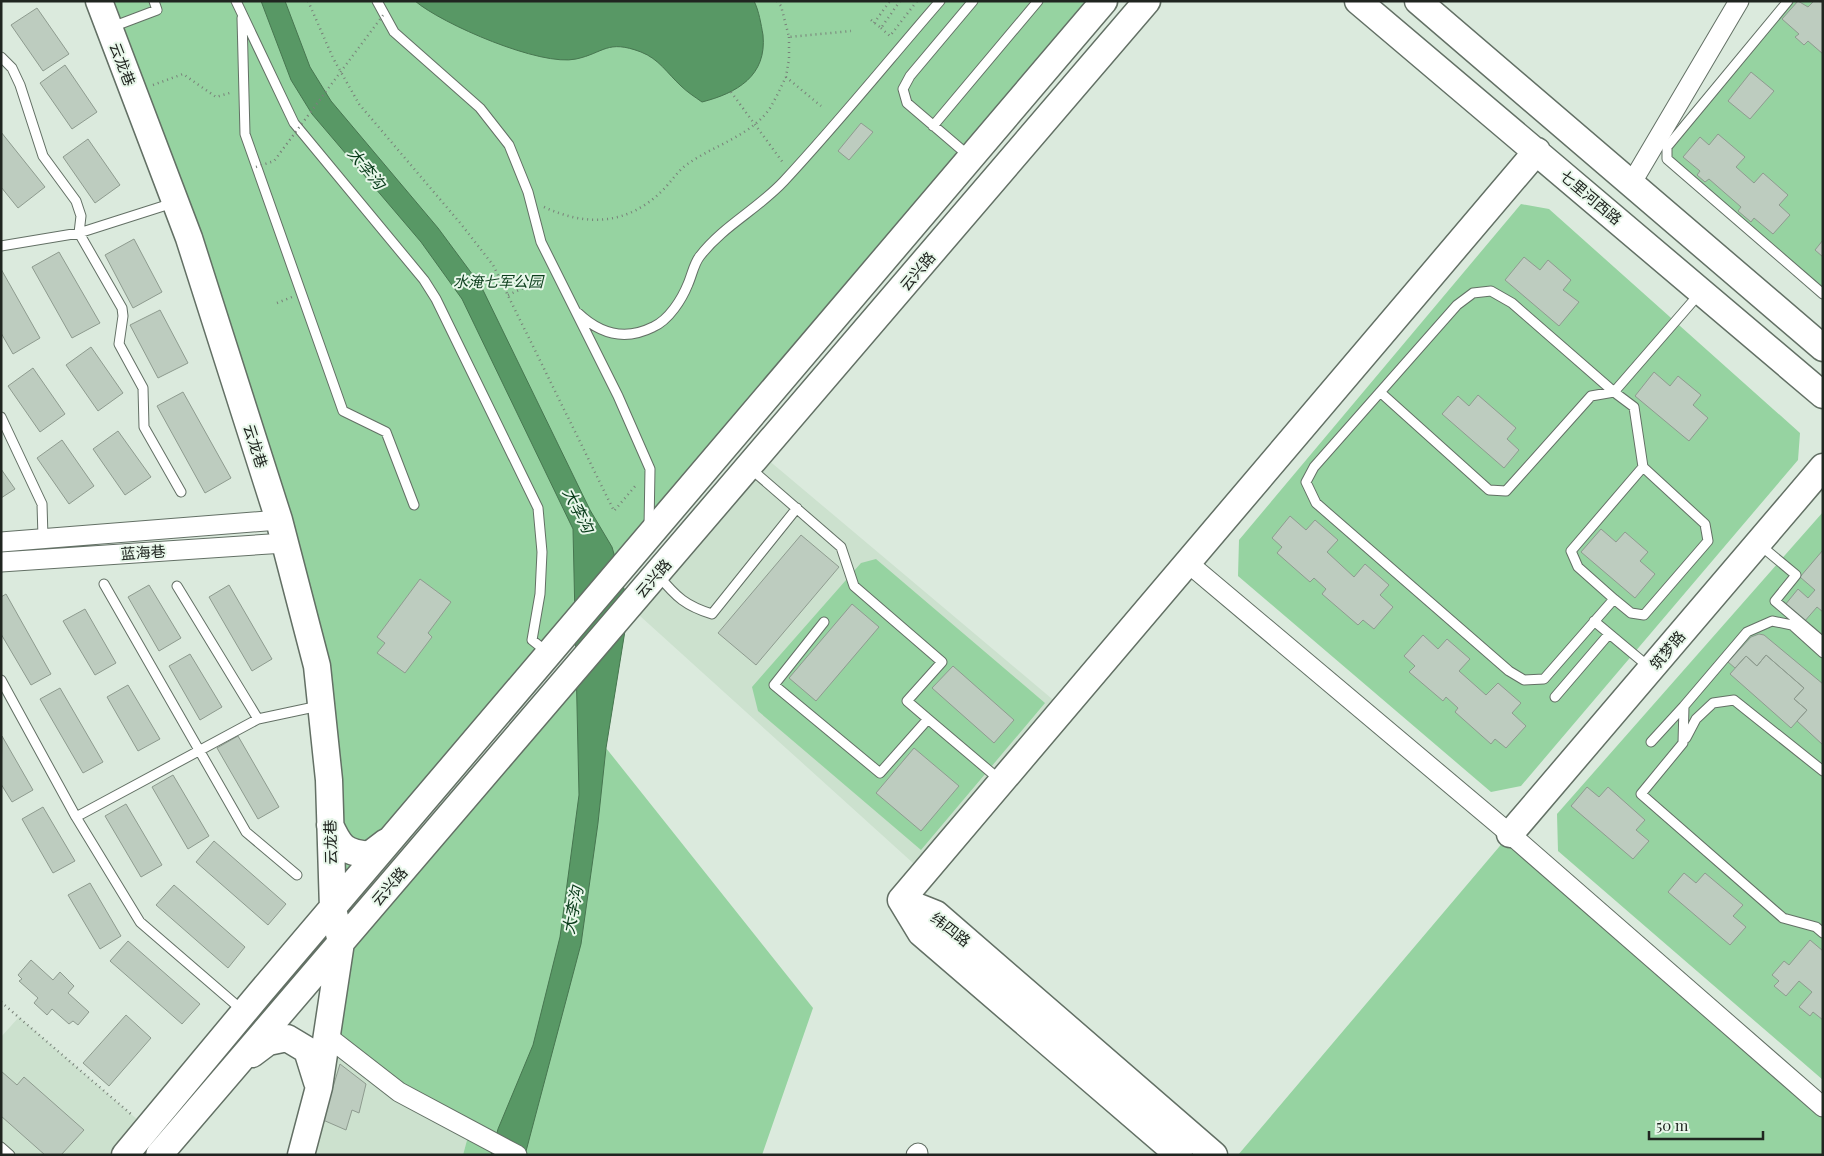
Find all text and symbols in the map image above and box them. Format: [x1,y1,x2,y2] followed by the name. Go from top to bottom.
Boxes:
[106,39,140,89] street label: 云龙巷
[344,143,392,195] water label: 大李沟
[1556,165,1626,229] street label: 七里河西路
[895,247,939,295] street label: 云兴路
[453,271,545,291] park label: 水淹七军公园
[240,422,272,470] street label: 云龙巷
[559,484,600,538] water label: 大李沟
[120,540,166,564] street label: 蓝海巷
[631,554,675,602] street label: 云兴路
[1645,626,1689,674] street label: 筑梦路
[320,819,340,865] street label: 云龙巷
[367,862,411,910] street label: 云兴路
[557,882,587,936] water label: 大李沟
[927,907,975,951] street label: 纬四路
[1649,1108,1763,1140] scale bar
[1656,1115,1689,1135] text: 50 m

